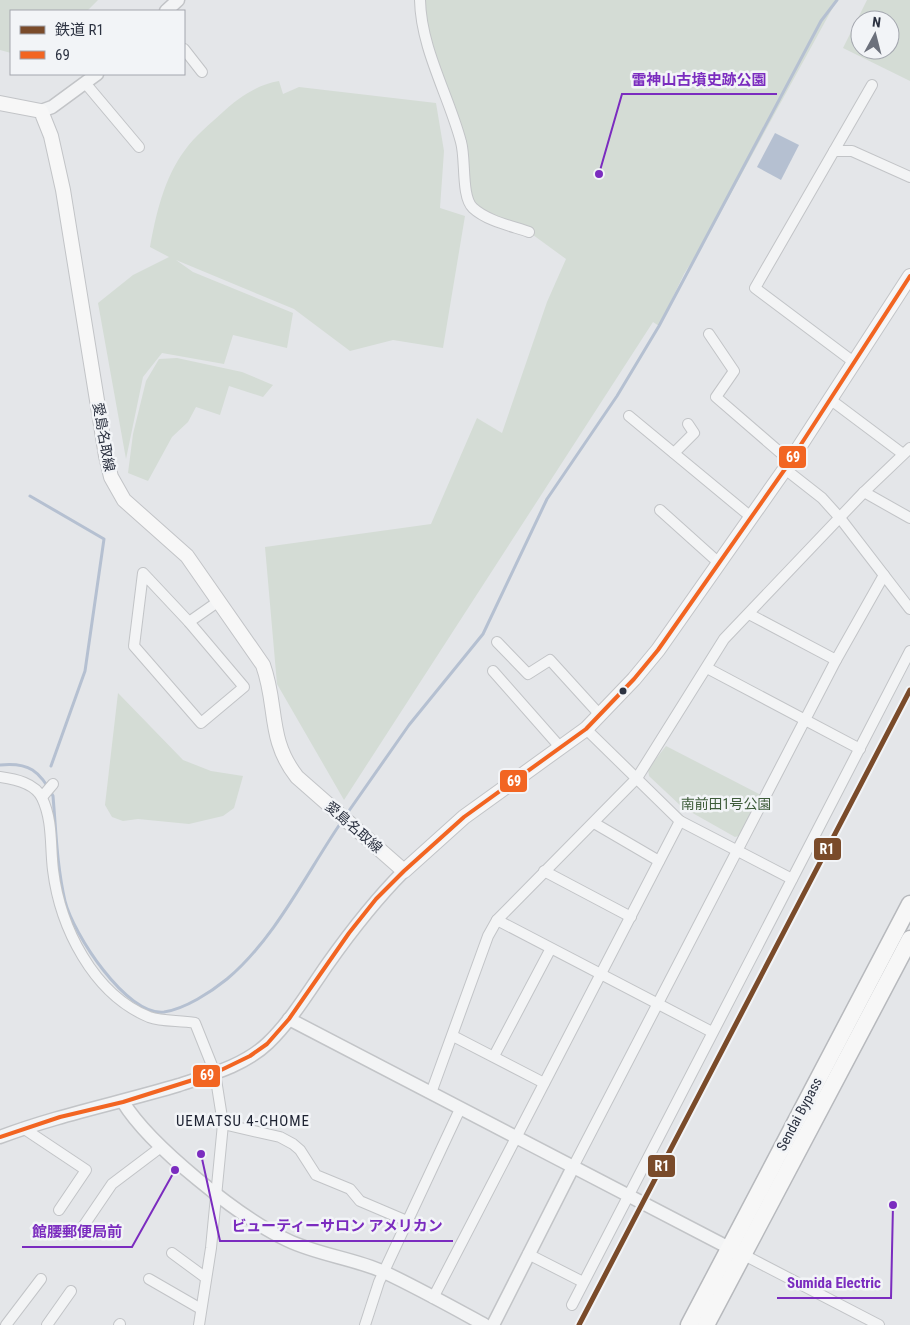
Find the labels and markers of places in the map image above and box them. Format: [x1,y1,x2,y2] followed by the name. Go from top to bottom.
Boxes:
[622,64,777,94] callout: 雷神山古墳史跡公園
[618,686,628,696] unlabelled marker
[220,1211,453,1241] callout: ビューティーサロン アメリカン
[22,1217,132,1247] callout: 館腰郵便局前
[777,1268,891,1298] callout: Sumida Electric

